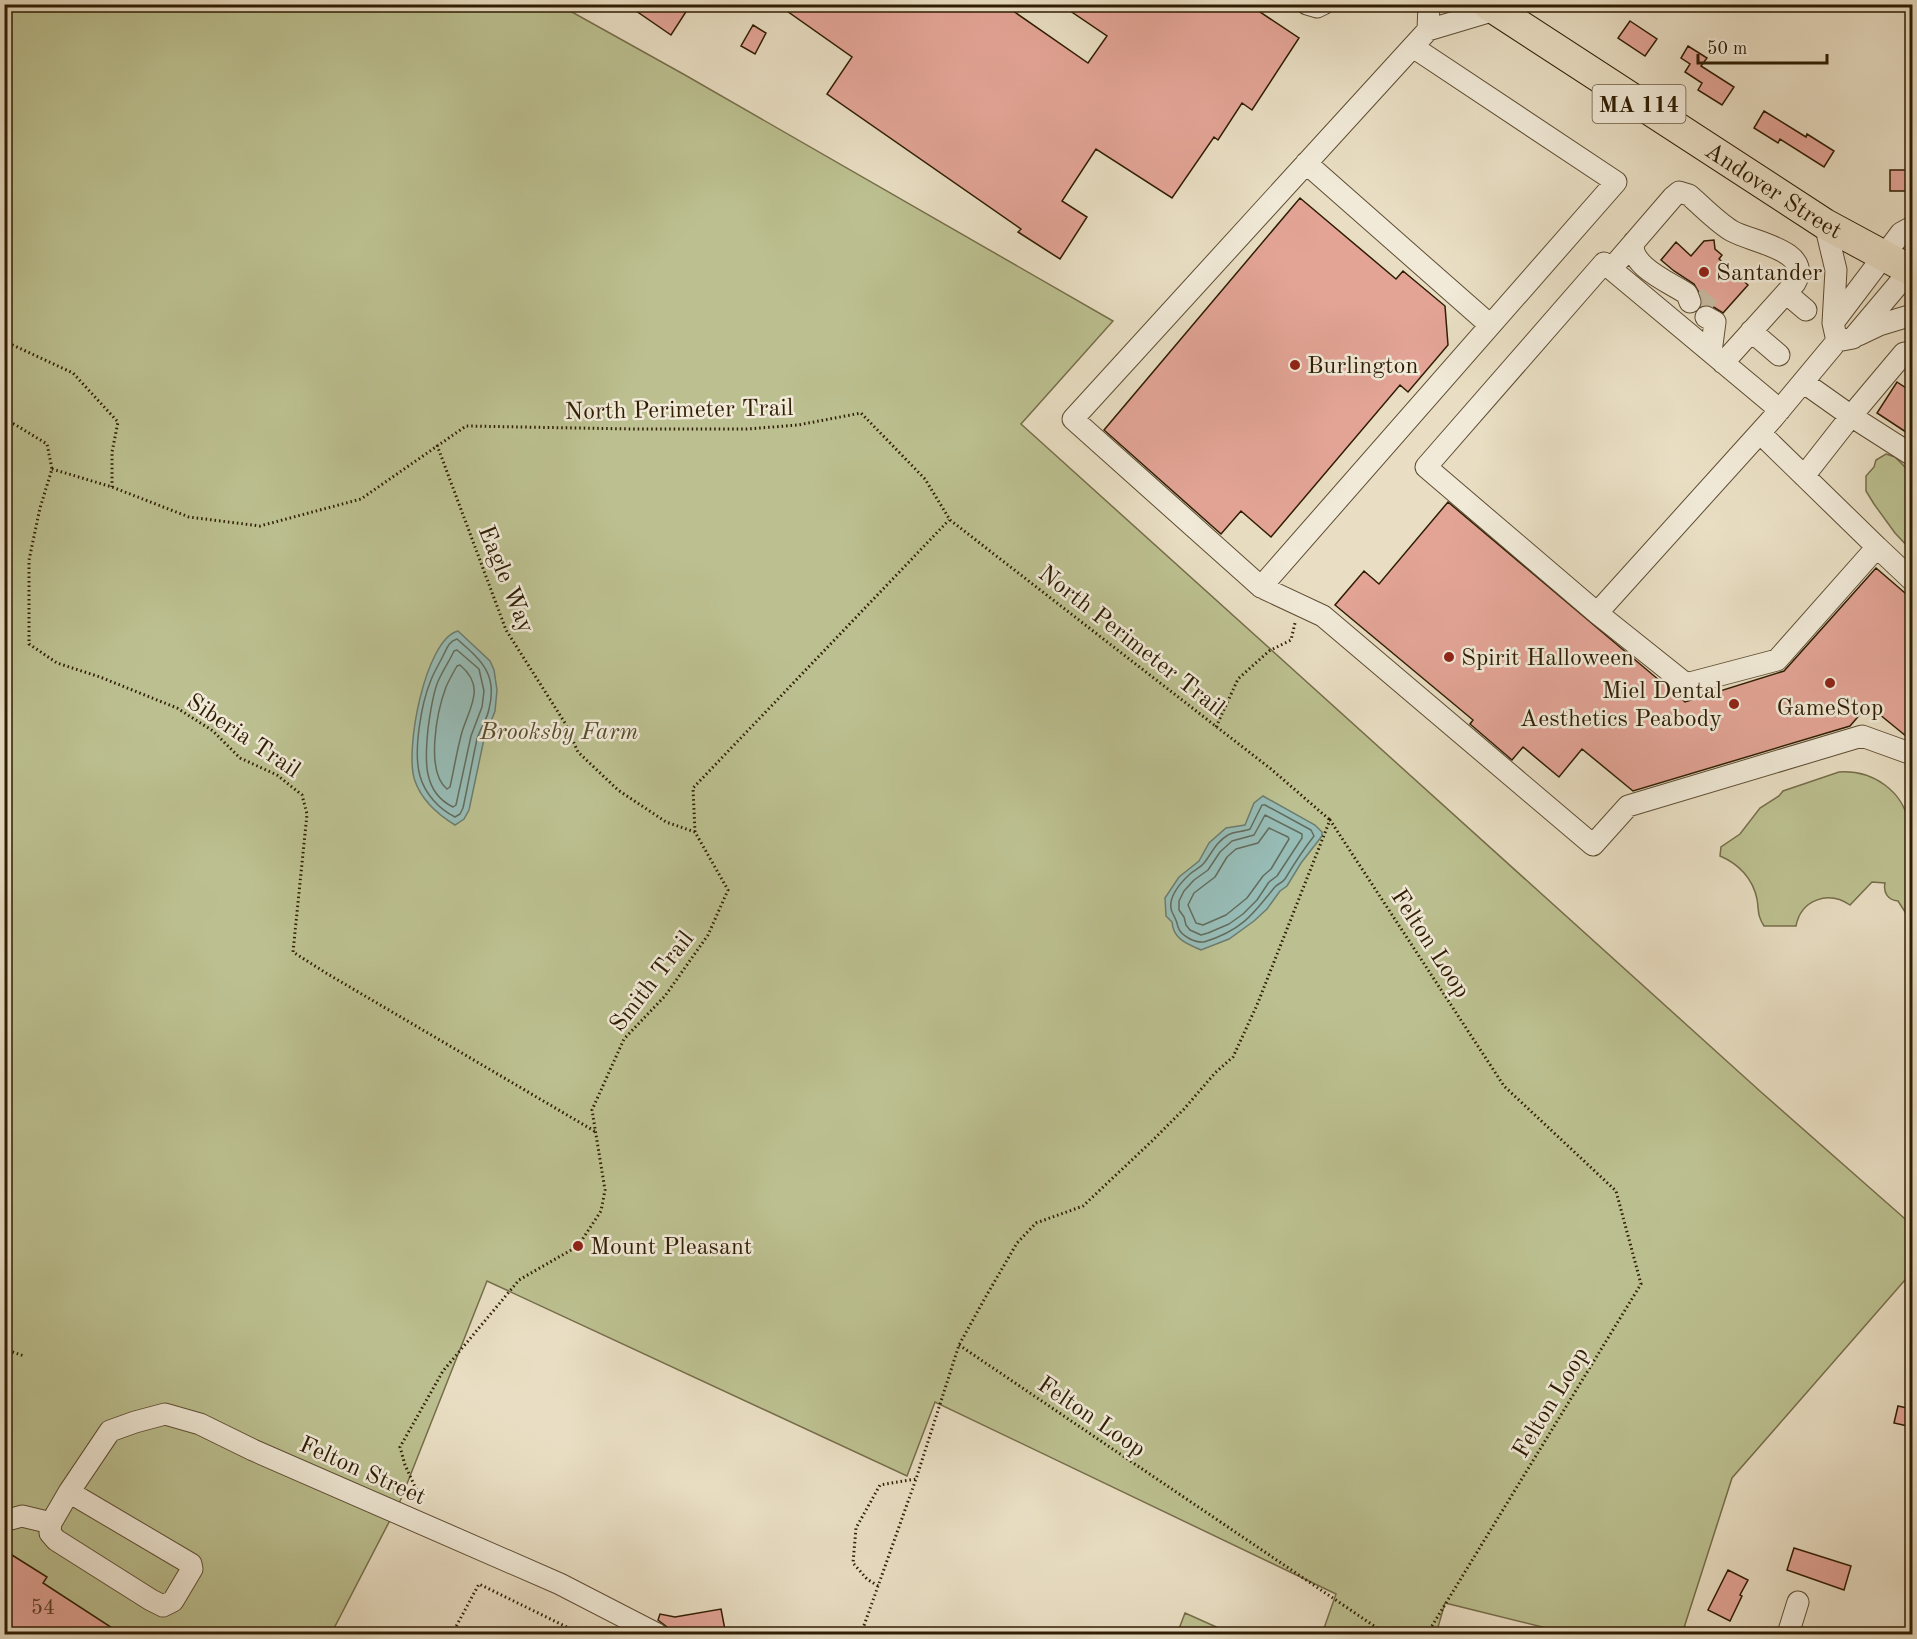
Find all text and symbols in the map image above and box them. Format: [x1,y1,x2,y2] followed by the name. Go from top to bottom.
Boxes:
[1698,27,1827,65] scale bar
[1707,40,1747,58] text: 50 m
[1592,85,1686,123] road number: MA 114
[1700,139,1845,245] street label: Andover Street
[1716,262,1822,286] place label: Santander
[1697,265,1711,279] marker: Santander
[1307,355,1418,379] place label: Burlington
[1288,358,1302,372] marker: Burlington
[564,397,794,425] street label: North Perimeter Trail
[473,523,538,637] street label: Eagle Way
[1033,562,1228,721] street label: North Perimeter Trail
[1461,647,1634,671] place label: Spirit Halloween
[1442,650,1456,664] marker: Spirit Halloween
[1823,676,1837,690] marker: GameStop
[1520,680,1722,732] place label: Miel Dental Aesthetics Peabody
[182,690,304,783] street label: Siberia Trail
[1727,697,1741,711] marker: Miel Dental Aesthetics Peabody
[1777,697,1883,721] place label: GameStop
[479,721,638,745] park label: Brooksby Farm
[1385,885,1473,1003] street label: Felton Loop
[606,927,699,1037] street label: Smith Trail
[590,1236,752,1260] place label: Mount Pleasant
[571,1239,585,1253] marker: Mount Pleasant
[1509,1344,1594,1462] street label: Felton Loop
[1033,1373,1149,1462] street label: Felton Loop
[295,1433,429,1510] street label: Felton Street
[31,1598,55,1619] house number: 54

